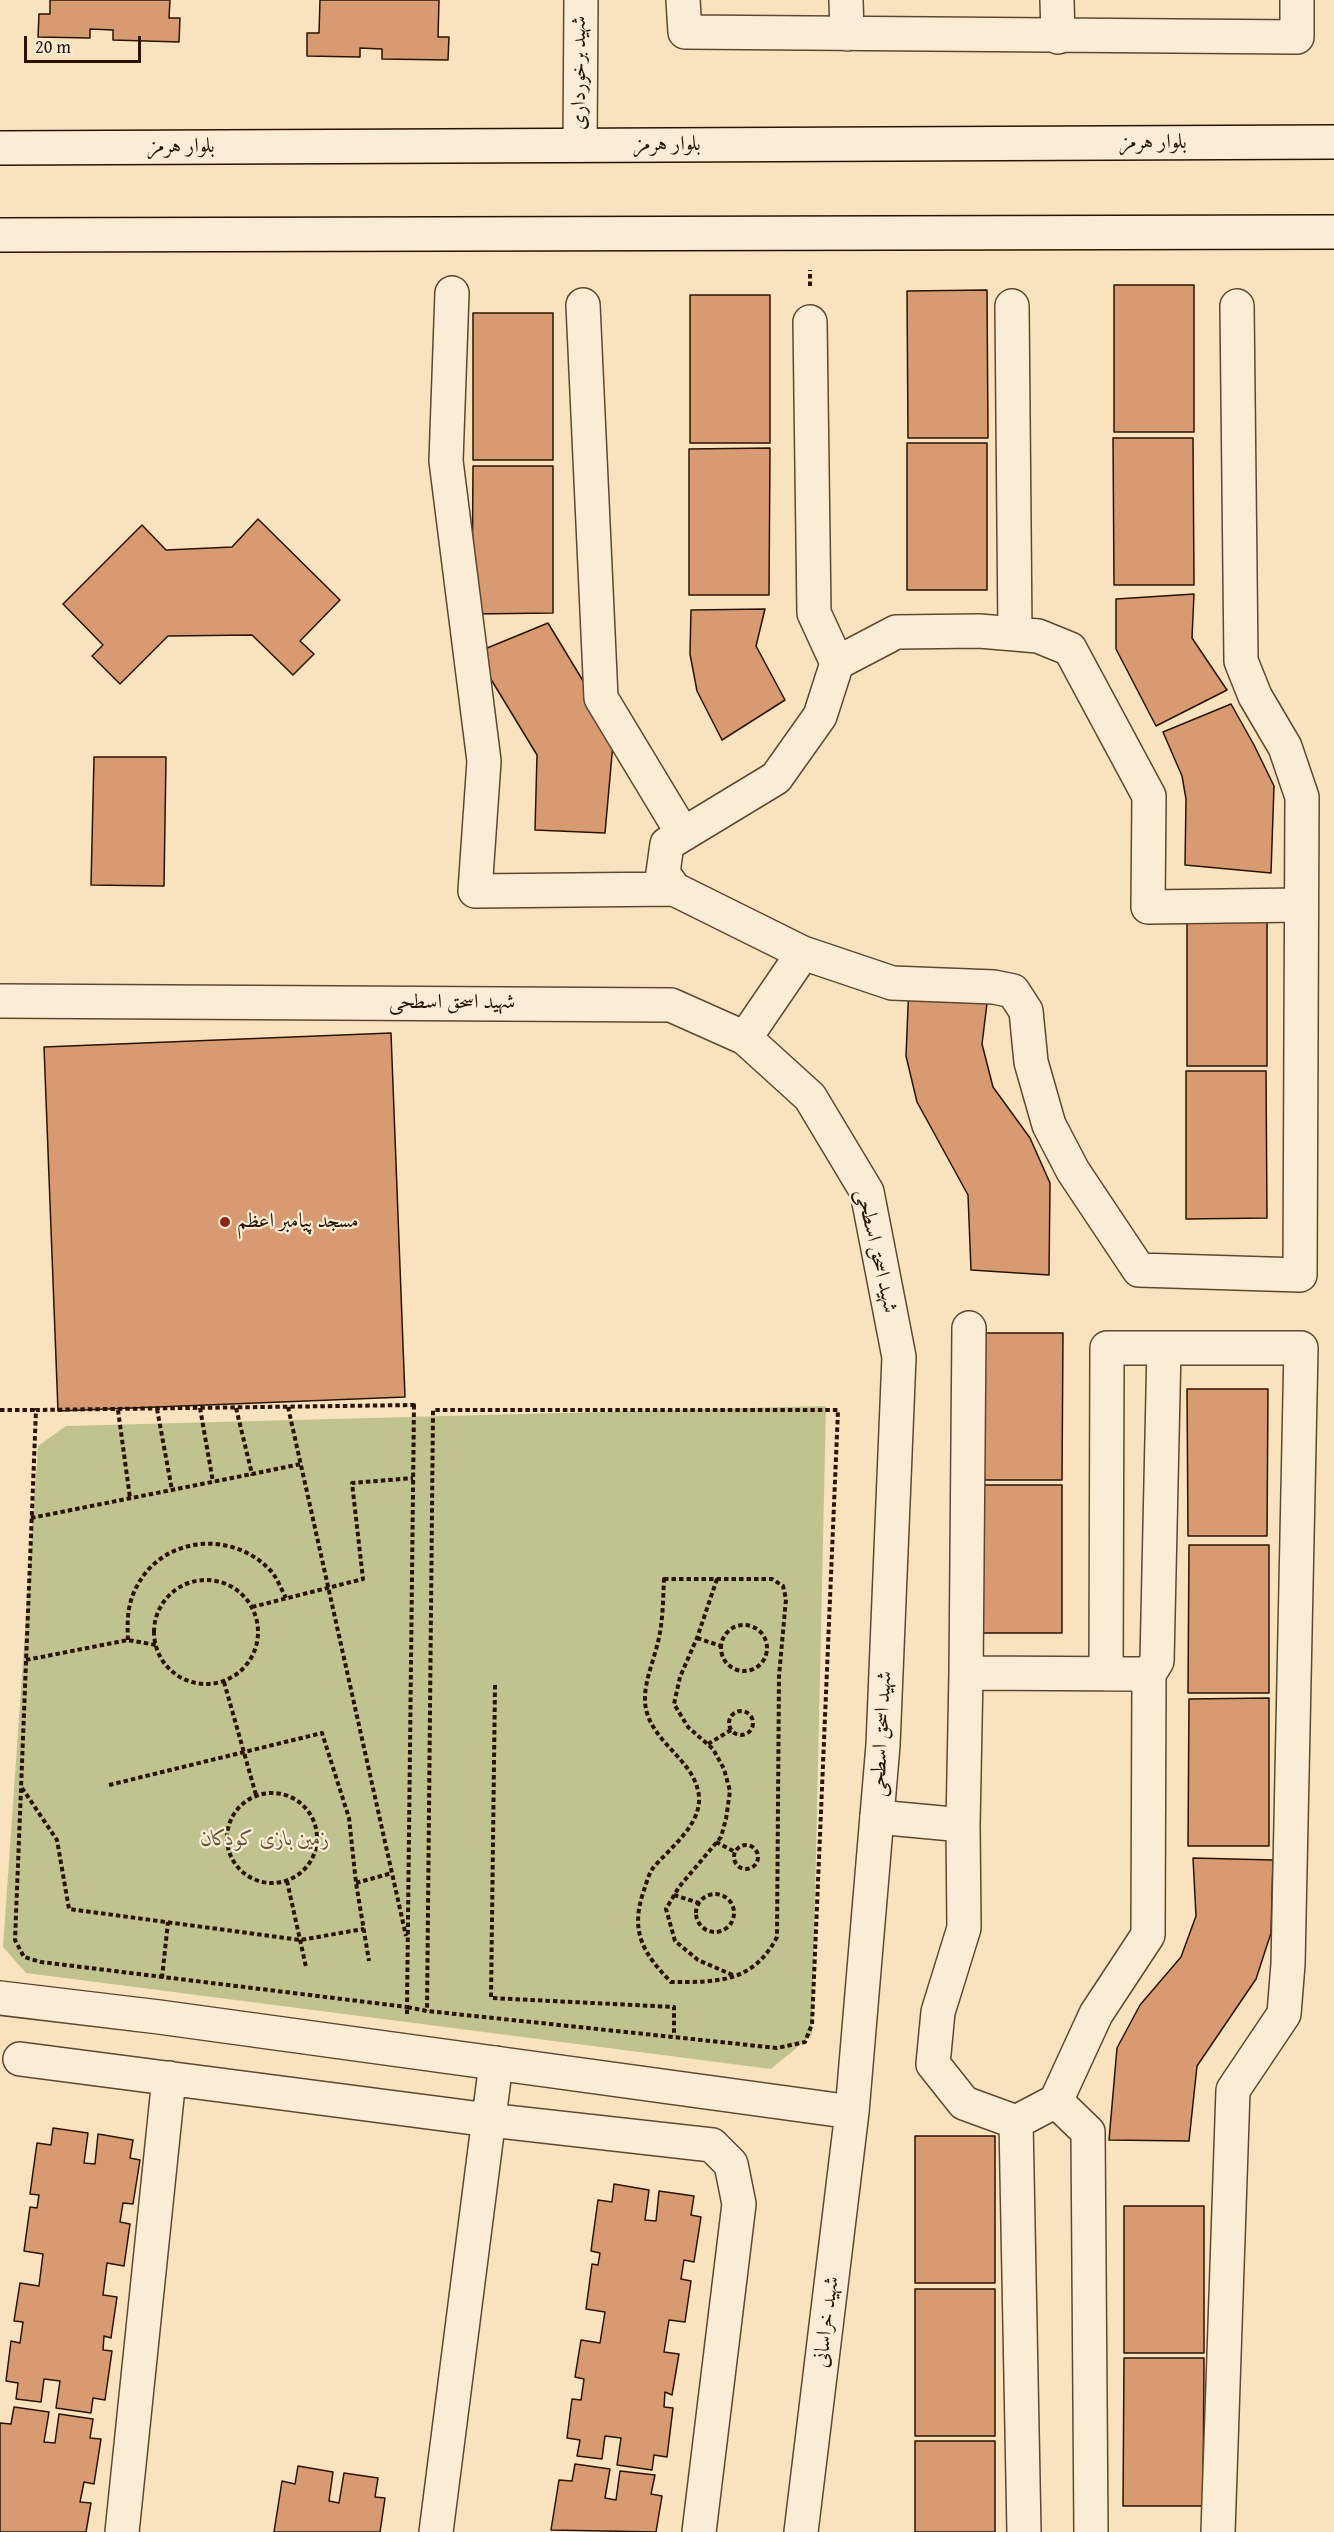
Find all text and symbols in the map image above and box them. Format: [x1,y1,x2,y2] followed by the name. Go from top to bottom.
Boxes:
[567,16,593,130] street label: شهید برخورداری
[27,24,144,62] scale bar
[35,33,71,60] text: 20 m
[1119,130,1187,156] street label: بلوار هرمز
[633,132,701,158] street label: بلوار هرمز
[147,134,215,160] street label: بلوار هرمز
[389,990,515,1016] street label: شهید اسحق اسطحی
[850,1187,902,1315] street label: شهید اسحق اسطحی
[237,1209,359,1235] place label: مسجد پیامبر اعظم
[218,1215,232,1229] marker: مسجد پیامبر اعظم
[866,1670,898,1798] street label: شهید اسحق اسطحی
[201,1827,329,1853] park label: زمین بازی کودکان
[809,2275,845,2369] street label: شهید خراسانی

